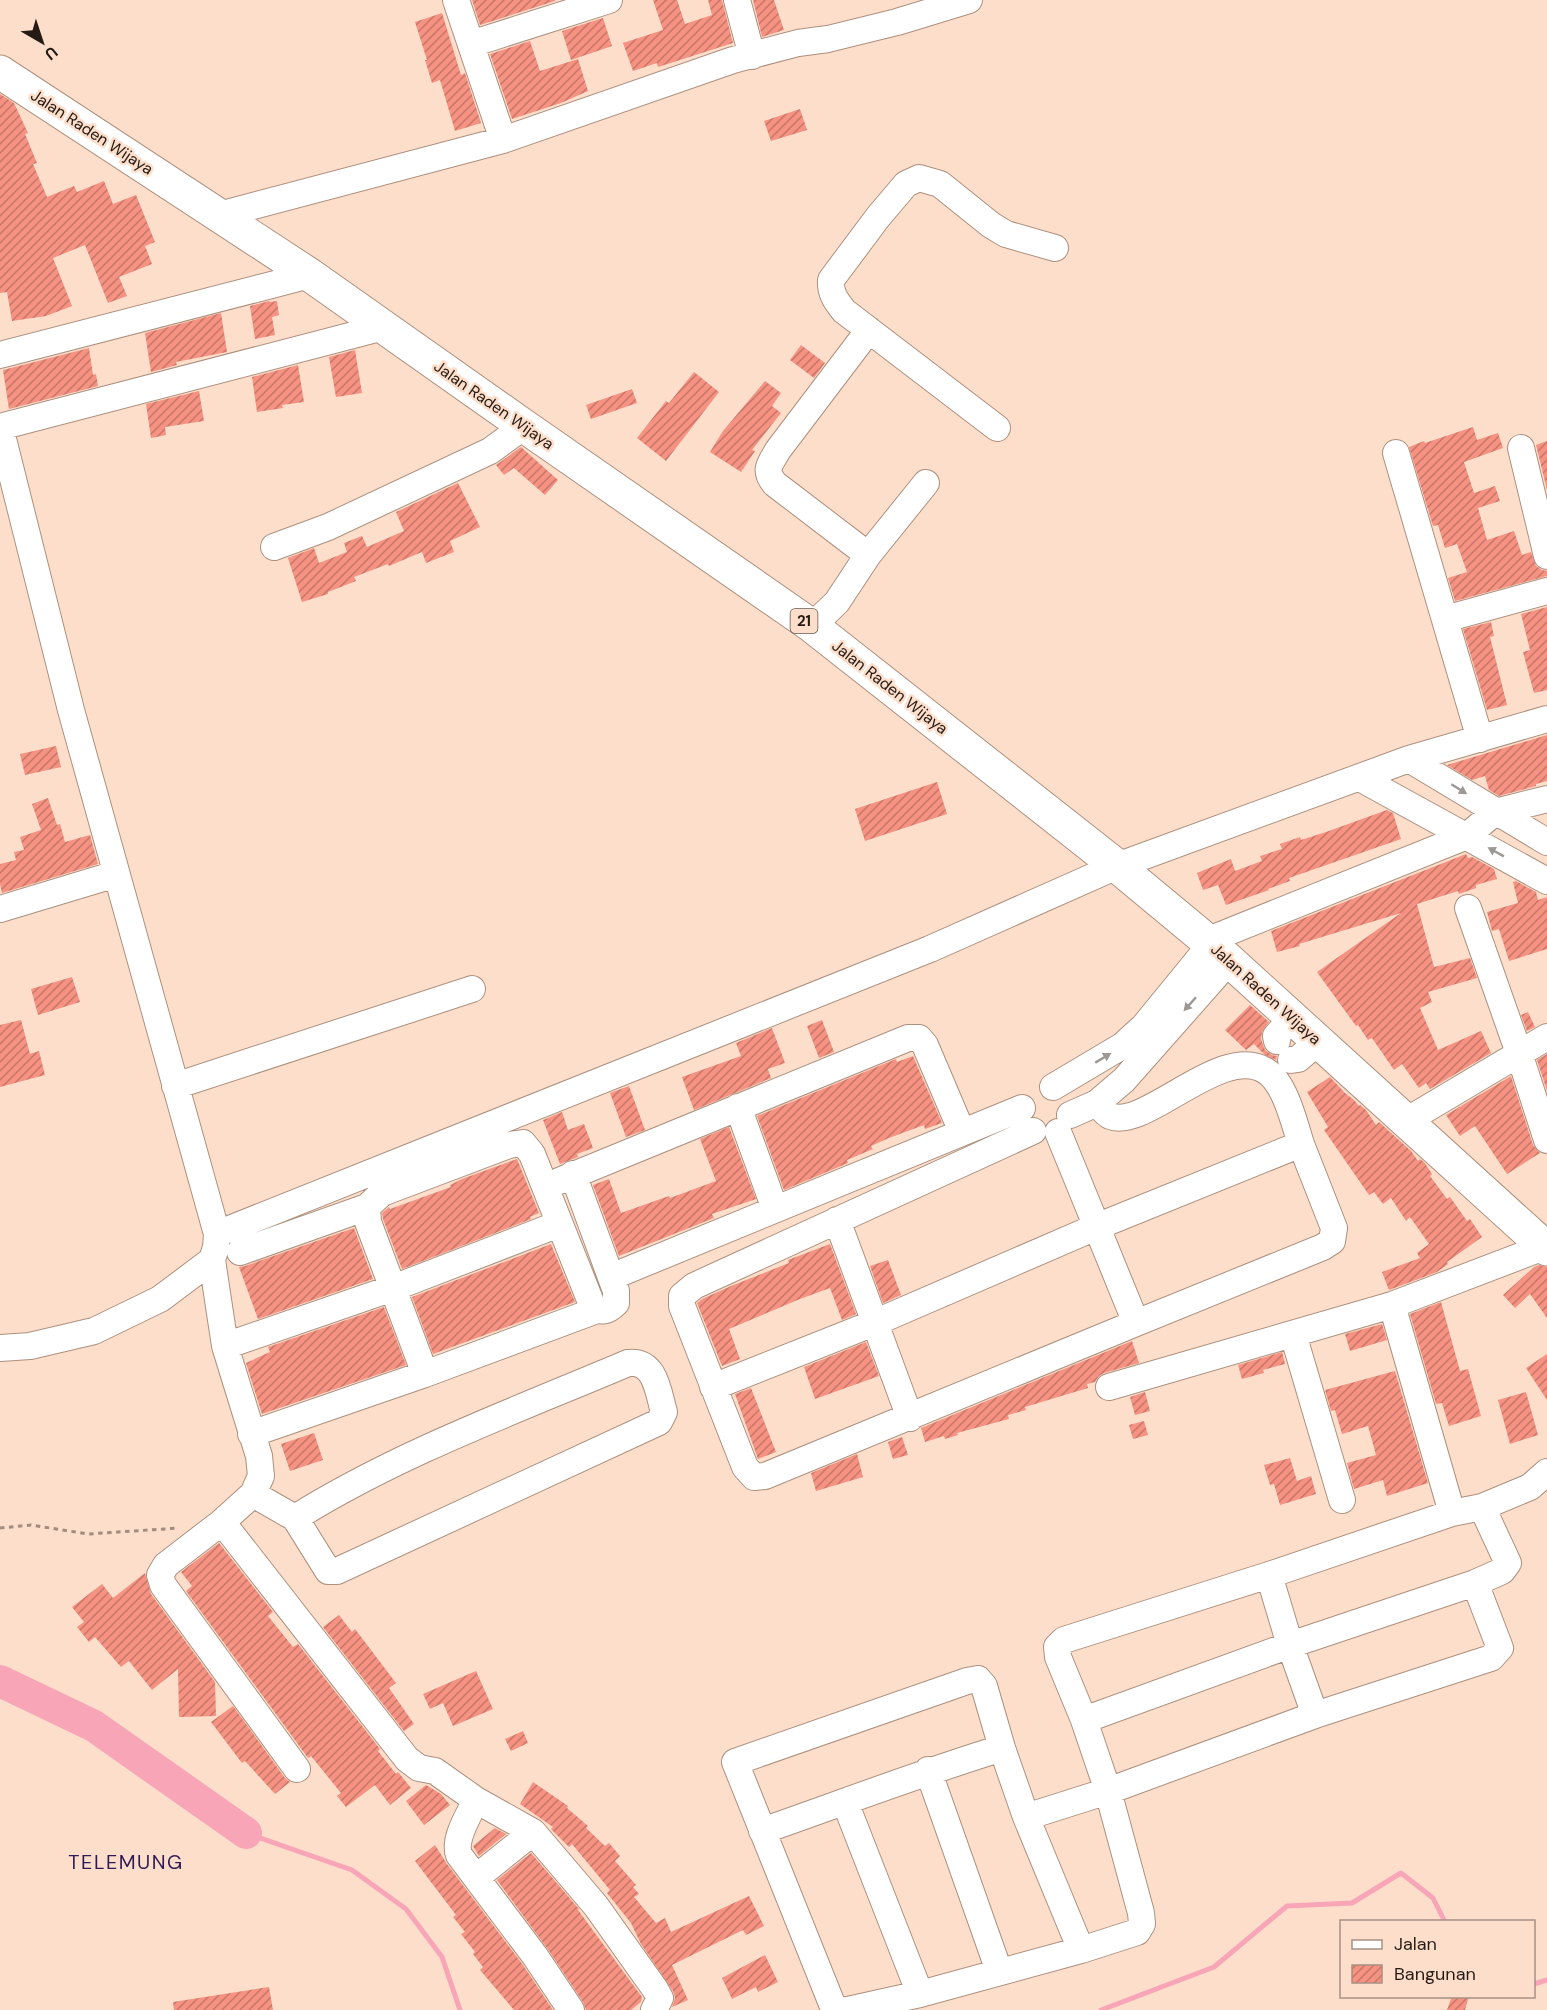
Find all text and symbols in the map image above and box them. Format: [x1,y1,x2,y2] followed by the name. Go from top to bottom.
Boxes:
[12,12,72,72] north arrow
[40,42,62,65] text: U
[27,85,157,179] street label: Jalan Raden Wijaya
[430,356,558,454] street label: Jalan Raden Wijaya
[790,609,818,633] road number: 21
[828,635,952,739] street label: Jalan Raden Wijaya
[1451,784,1467,795] one-way arrow
[1487,847,1504,857] one-way arrow
[1206,939,1326,1049] street label: Jalan Raden Wijaya
[1183,997,1197,1012] one-way arrow
[1095,1052,1111,1063] one-way arrow
[68,1849,184,1875] district label: TELEMUNG
[1340,1920,1535,1998] legend
[1394,1932,1437,1956] text: Jalan
[1394,1962,1476,1986] text: Bangunan

